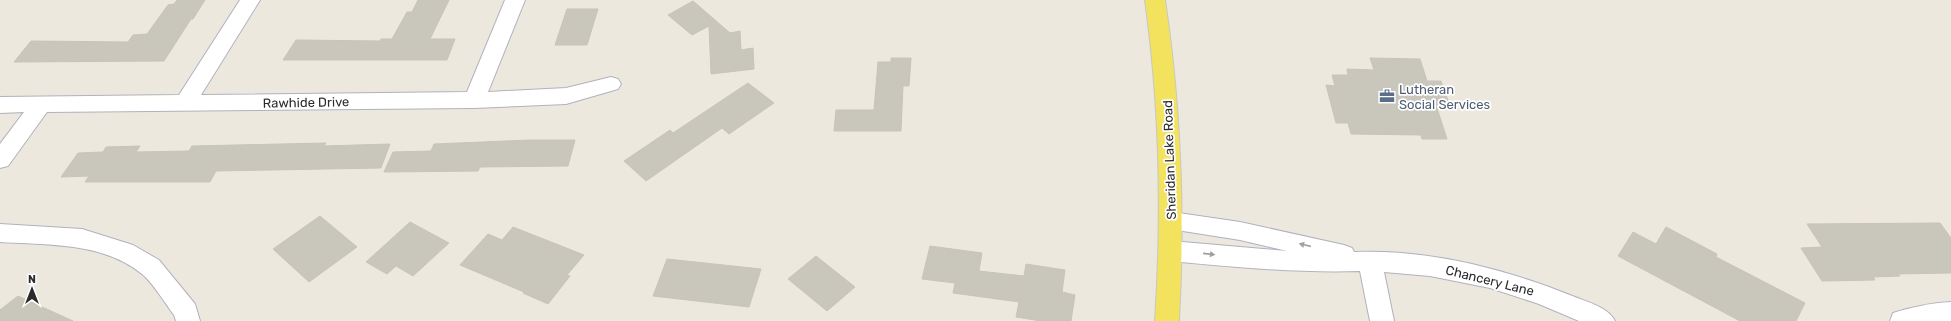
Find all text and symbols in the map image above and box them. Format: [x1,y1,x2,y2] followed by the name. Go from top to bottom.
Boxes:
[1399,82,1491,112] place label: Lutheran Social Services
[1378,87,1396,105] office icon: Lutheran Social Services
[263,94,349,111] street label: Rawhide Drive
[1160,100,1179,220] street label: Sheridan Lake Road
[1299,242,1311,248] one-way arrow
[1203,251,1216,258] one-way arrow
[1444,262,1536,299] street label: Chancery Lane
[12,269,52,309] north arrow
[28,273,36,286] text: N

